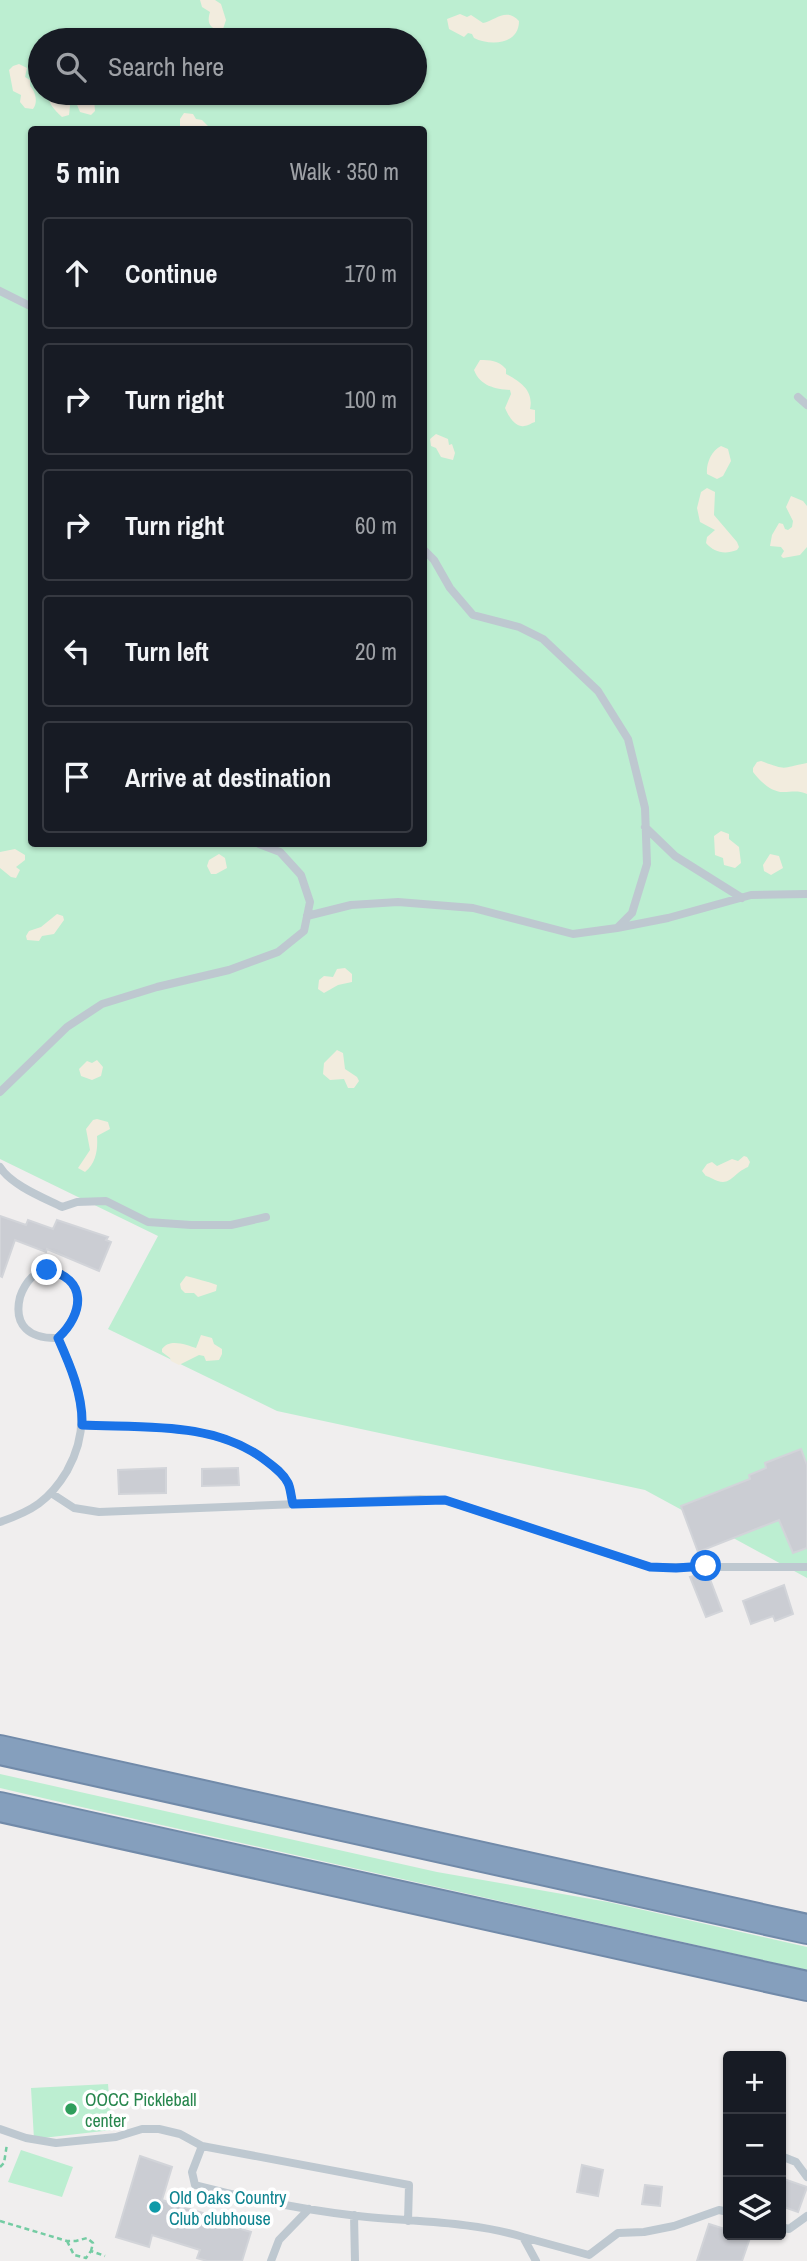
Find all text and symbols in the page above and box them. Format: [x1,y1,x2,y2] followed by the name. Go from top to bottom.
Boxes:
[28,28,427,105] search box
[52,48,90,86] icon: search
[108,49,224,84] text: Search here
[56,152,120,192] text: 5 min
[290,156,399,187] text: Walk · 350 m
[58,254,96,292] icon: ahead
[125,256,217,291] text: Continue
[345,258,397,289] text: 170 m
[58,380,96,418] icon: right
[125,382,224,417] text: Turn right
[345,384,397,415] text: 100 m
[58,506,96,544] icon: right
[125,508,224,543] text: Turn right
[355,510,397,541] text: 60 m
[58,632,96,670] icon: left
[125,634,209,669] text: Turn left
[355,636,397,667] text: 20 m
[58,758,96,796] icon: arrive
[125,760,331,795] text: Arrive at destination
[31,1254,62,1285] route end
[690,1550,721,1581] route start
[723,2051,786,2240] map controls
[723,2051,786,2114] button: +
[85,2087,197,2133] place label: OOCC Pickleball center
[63,2101,79,2117] marker: OOCC Pickleball center
[723,2114,786,2177] button: −
[723,2177,786,2240] button: layers
[169,2185,287,2231] place label: Old Oaks Country Club clubhouse
[147,2199,163,2215] marker: Old Oaks Country Club clubhouse

